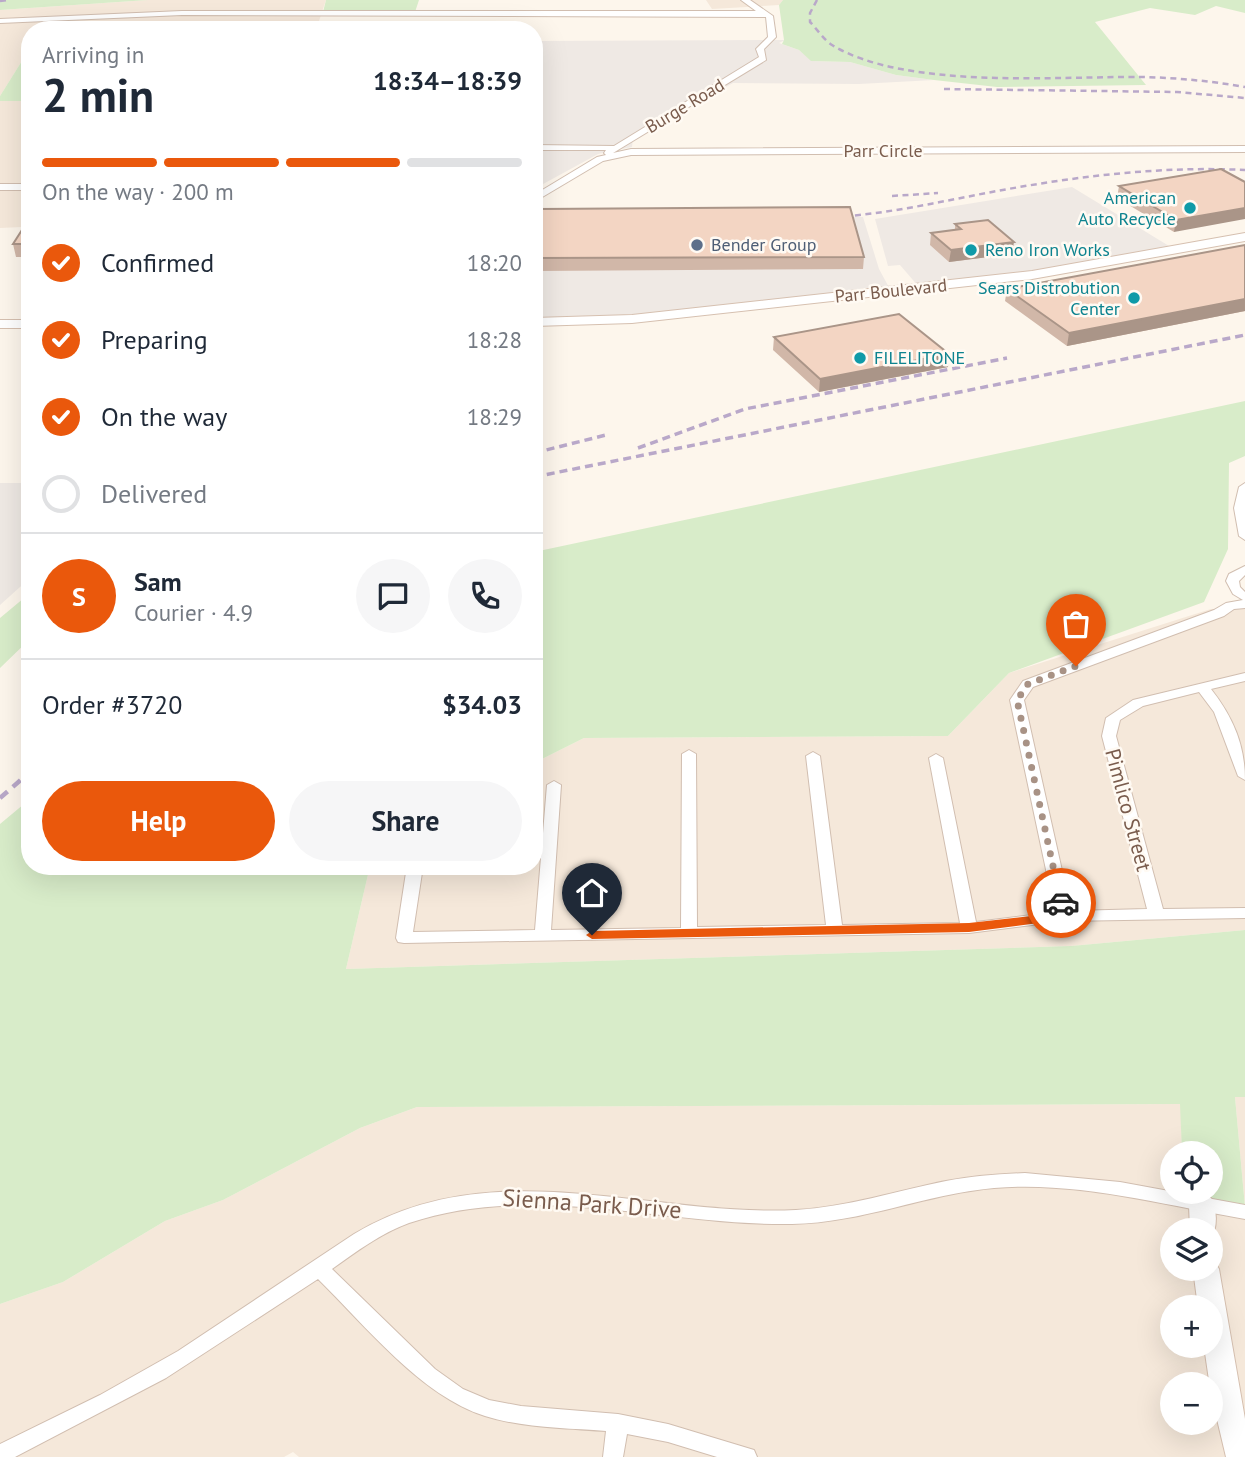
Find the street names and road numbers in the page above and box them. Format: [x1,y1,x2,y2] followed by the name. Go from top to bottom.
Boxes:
[641,73,728,138] street label: Burge Road
[843,139,923,162] street label: Parr Circle
[834,273,948,308] street label: Parr Boulevard
[1099,746,1158,874] street label: Pimlico Street
[501,1182,683,1225] street label: Sienna Park Drive

